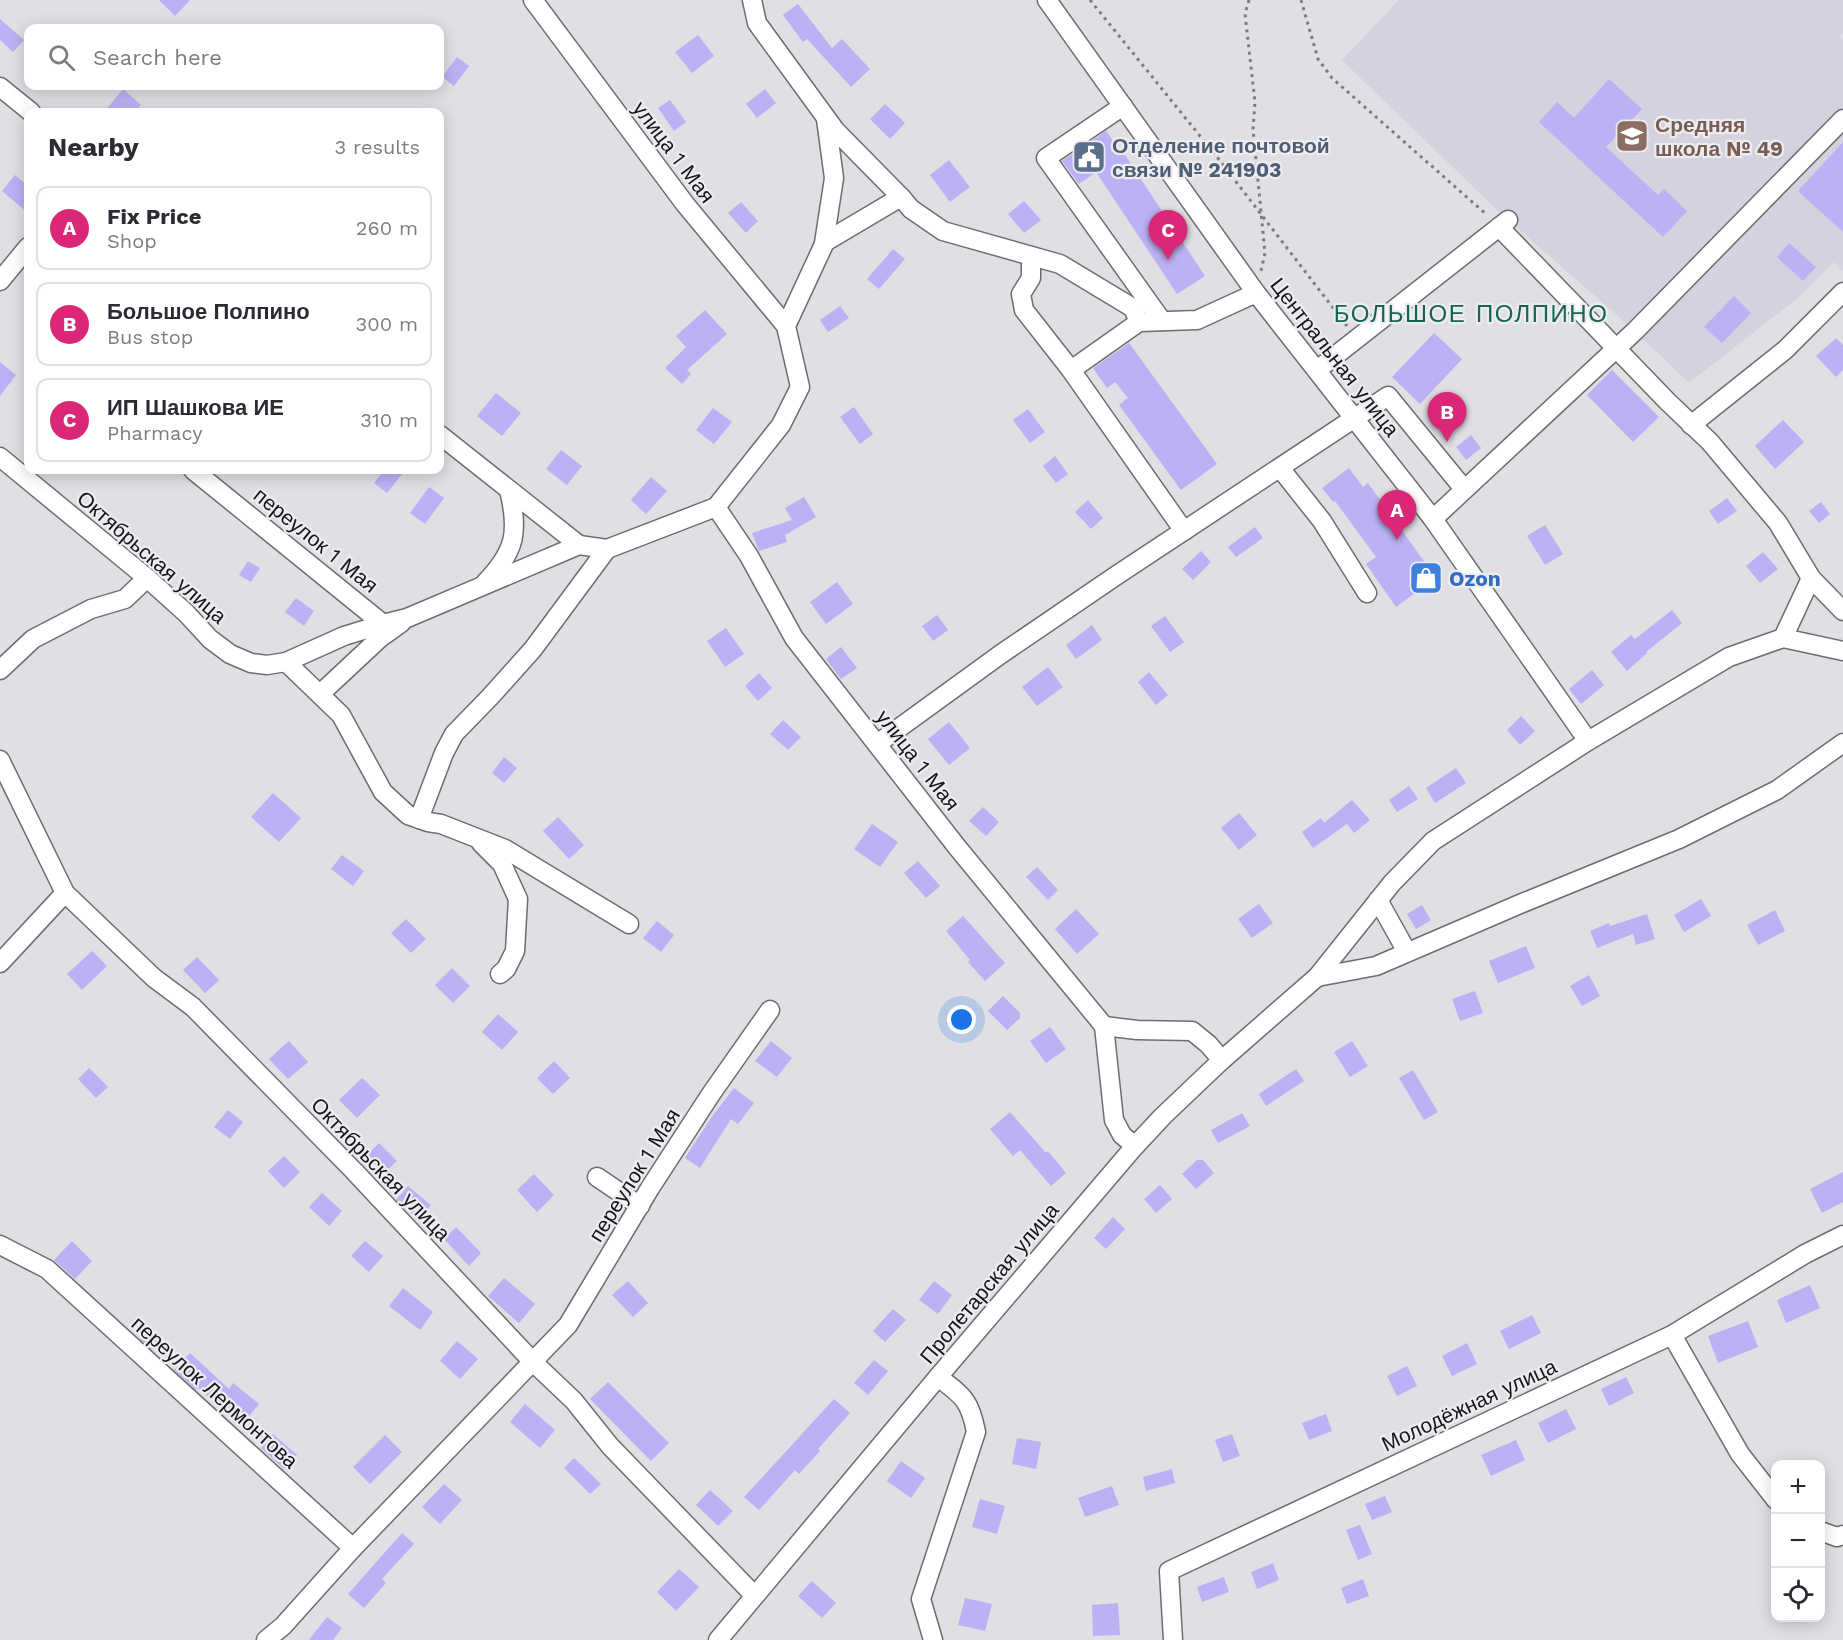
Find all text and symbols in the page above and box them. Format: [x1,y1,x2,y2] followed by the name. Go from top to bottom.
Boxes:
[24,24,444,90] search box
[45,41,78,74] icon: search
[93,45,222,70] text: Search here
[628,96,720,208] street label: улица 1 Мая
[1655,112,1783,161] place label: Средняя школа № 49
[1614,118,1650,154] school or university icon: Средняя школа № 49
[48,132,139,162] text: Nearby
[1112,133,1330,182] place label: Отделение почтовой связи № 241903
[335,135,420,159] text: 3 results
[1071,139,1107,175] public building icon: Отделение почтовой связи № 241903
[107,204,201,229] text: Fix Price
[1148,210,1188,260] pin: C
[63,216,76,240] text: A
[356,216,418,240] text: 260 m
[107,229,157,253] text: Shop
[1265,273,1405,442] street label: Центральная улица
[107,299,310,324] text: Большое Полпино
[1334,300,1608,328] district label: БОЛЬШОЕ ПОЛПИНО
[63,312,76,336] text: B
[356,312,418,336] text: 300 m
[107,325,193,349] text: Bus stop
[1428,392,1466,442] pin: B
[107,395,284,420] text: ИП Шашкова ИЕ
[63,408,76,432] text: C
[360,408,418,432] text: 310 m
[107,421,203,445] text: Pharmacy
[249,482,383,598] street label: переулок 1 Мая
[72,485,232,629] street label: Октябрьская улица
[1378,490,1416,540] pin: A
[1408,560,1444,596] shop icon: Ozon
[1449,566,1501,591] place label: Ozon
[871,705,965,815] street label: улица 1 Мая
[947,1005,976,1034] your location
[306,1092,456,1246] street label: Октябрьская улица
[583,1104,685,1246] street label: переулок 1 Мая
[914,1197,1064,1368] street label: Пролетарская улица
[127,1311,304,1474] street label: переулок Лермонтова
[1378,1353,1561,1457] street label: Молодёжная улица
[1771,1460,1825,1622] map controls
[1771,1460,1825,1514] button: +
[1771,1514,1825,1568] button: −
[1771,1568,1825,1622] button: locate

